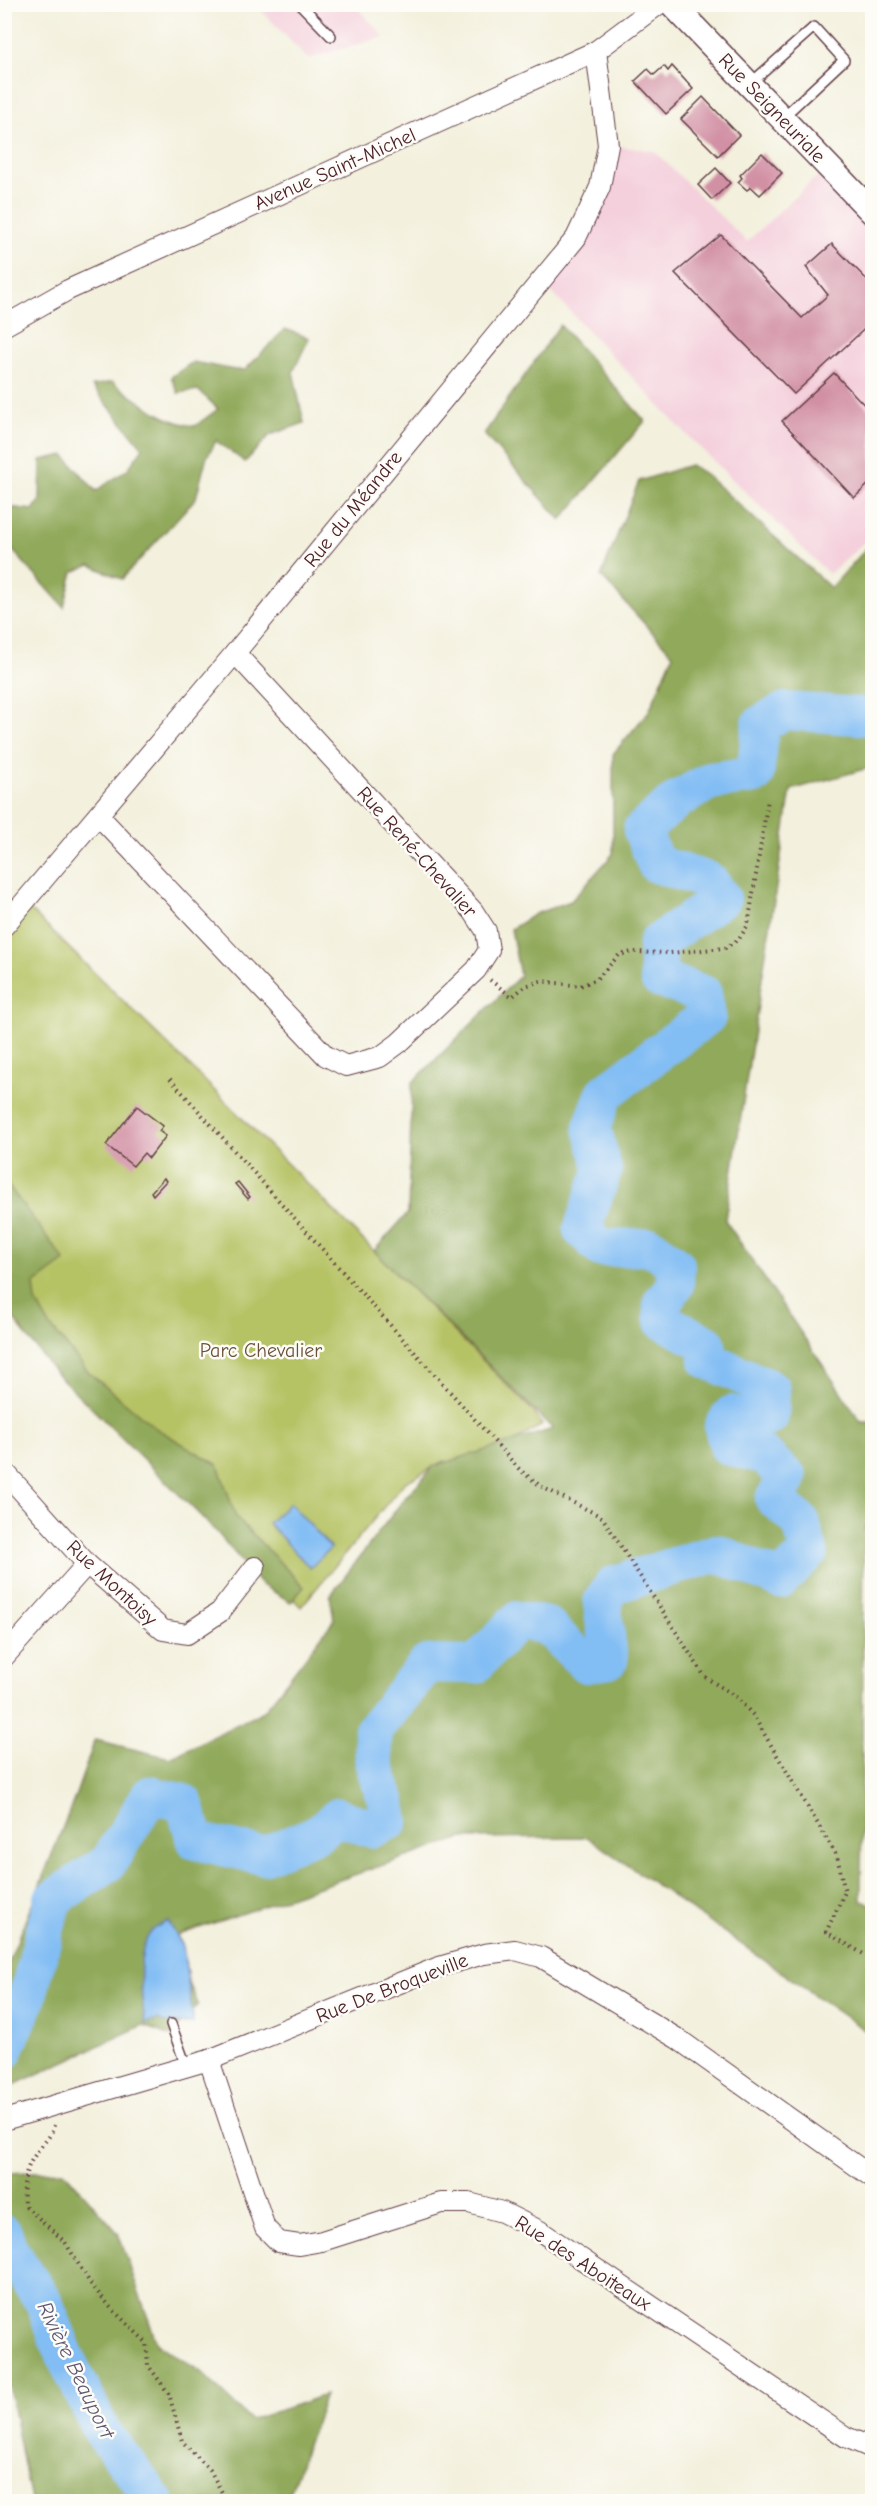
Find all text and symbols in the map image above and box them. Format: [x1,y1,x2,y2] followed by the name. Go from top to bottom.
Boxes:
[714,48,830,168] street label: Rue Seigneuriale
[251,123,419,215] street label: Avenue Saint-Michel
[299,446,407,572] street label: Rue du Méandre
[352,782,482,922] street label: Rue René-Chevalier
[200,1339,322,1362] park label: Parc Chevalier
[62,1535,162,1631] street label: Rue Montoisy
[313,1948,471,2028] street label: Rue De Broqueville
[511,2211,656,2316] street label: Rue des Aboiteaux
[32,2298,120,2444] water label: Rivière Beauport

